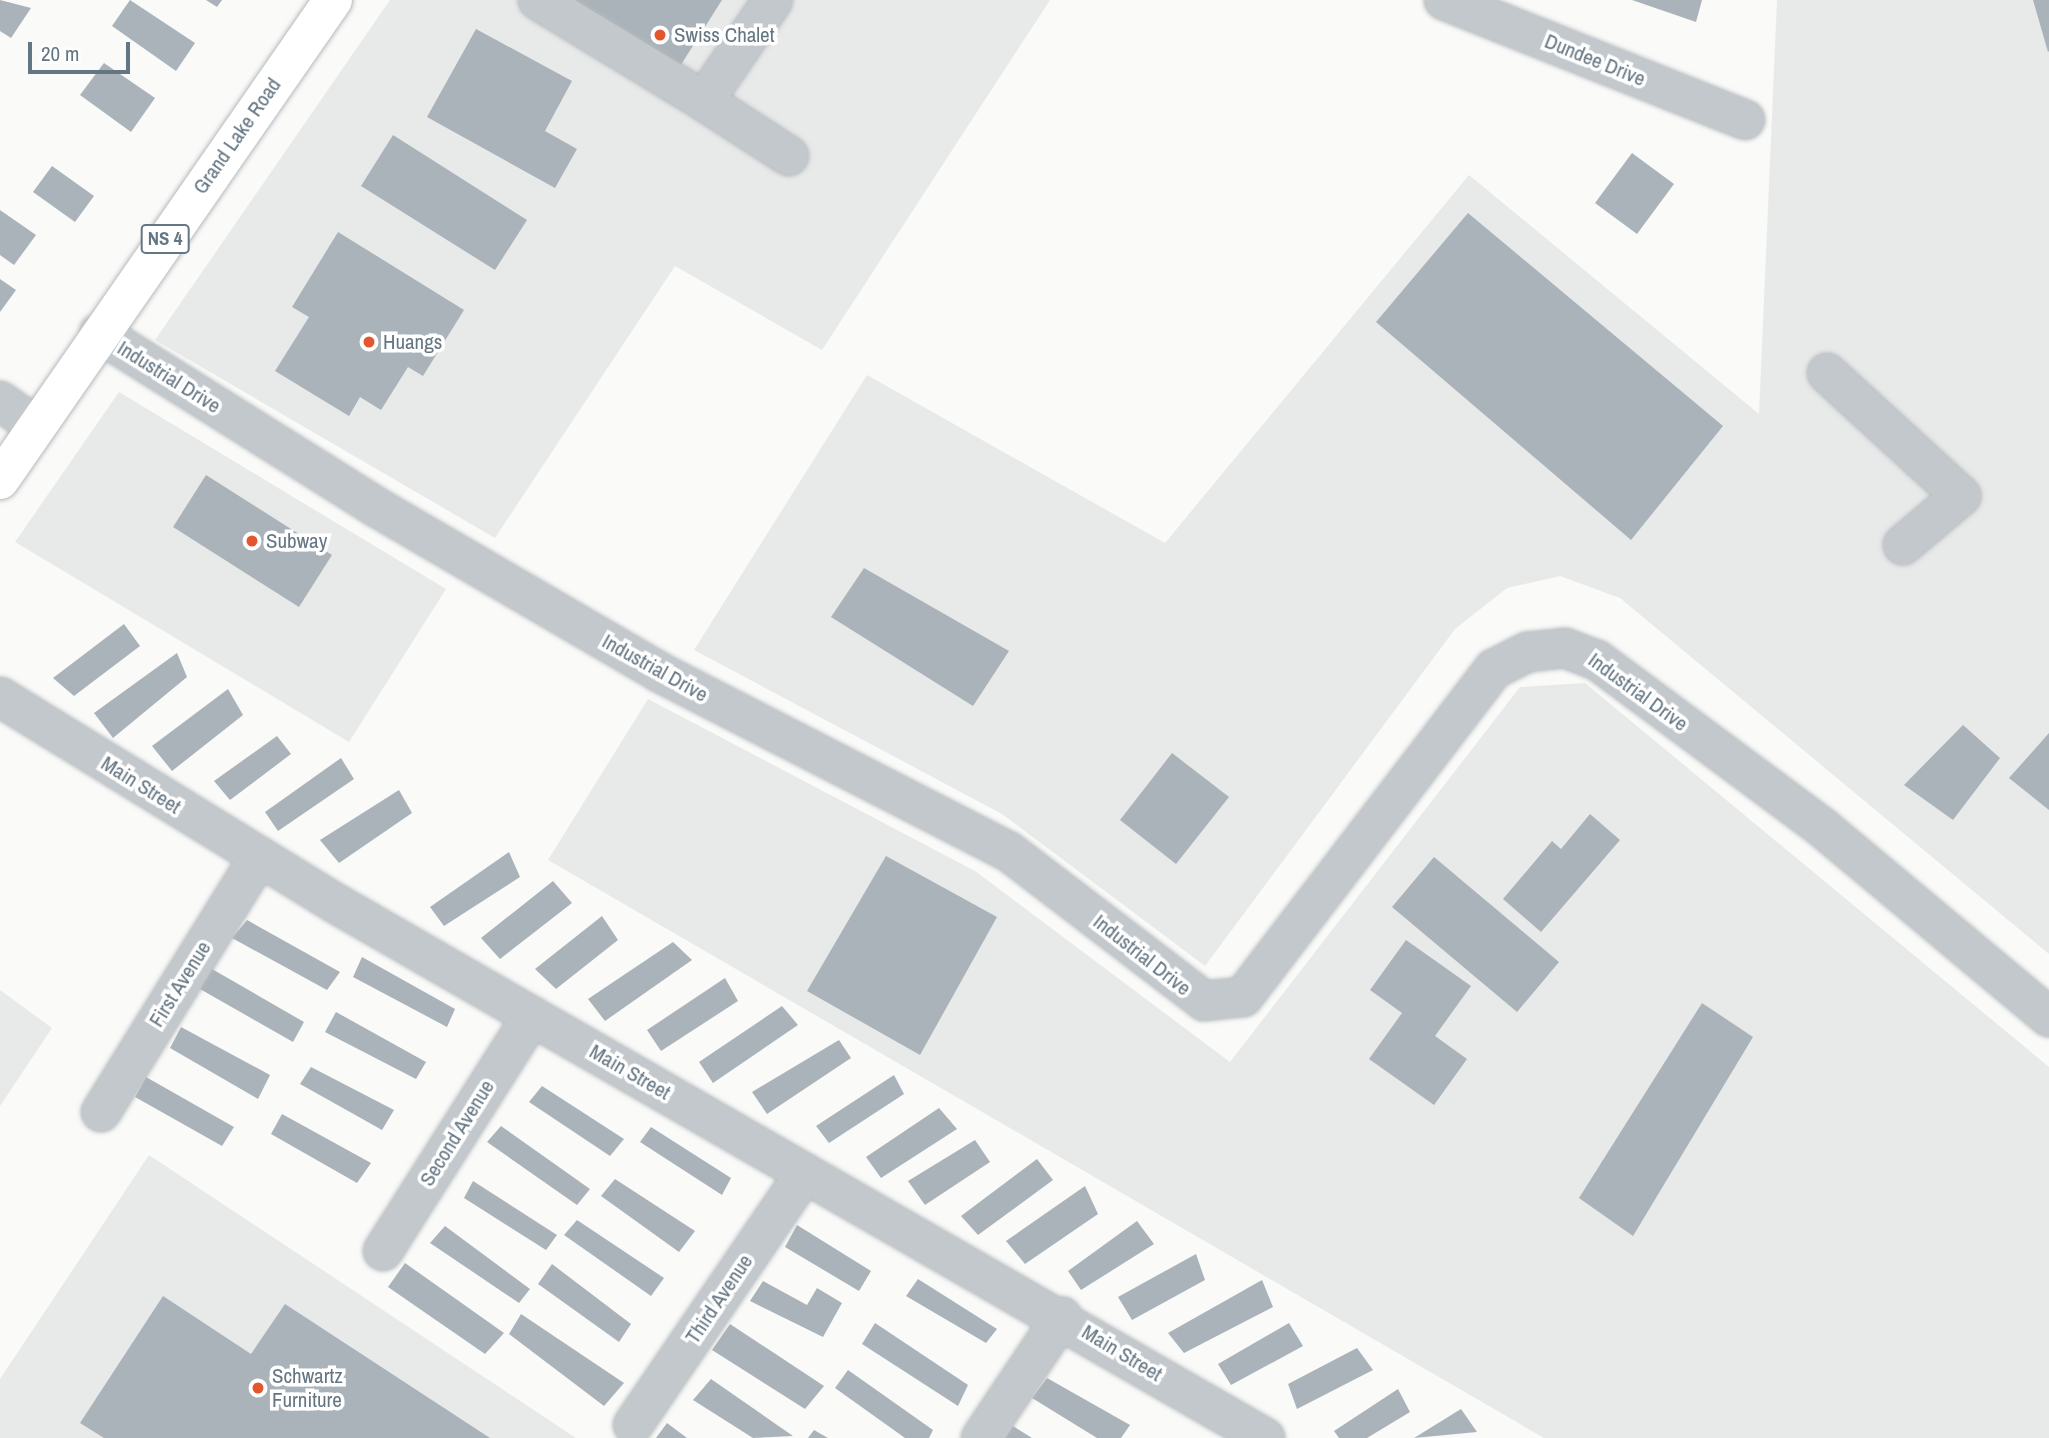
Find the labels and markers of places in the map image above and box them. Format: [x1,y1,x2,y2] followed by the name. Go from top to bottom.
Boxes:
[674,22,774,48] place label: Swiss Chalet
[652,27,668,43] marker: Swiss Chalet
[383,329,442,355] place label: Huangs
[361,334,377,350] marker: Huangs
[266,528,327,554] place label: Subway
[244,533,260,549] marker: Subway
[272,1363,343,1413] place label: Schwartz Furniture
[250,1380,266,1396] marker: Schwartz Furniture

